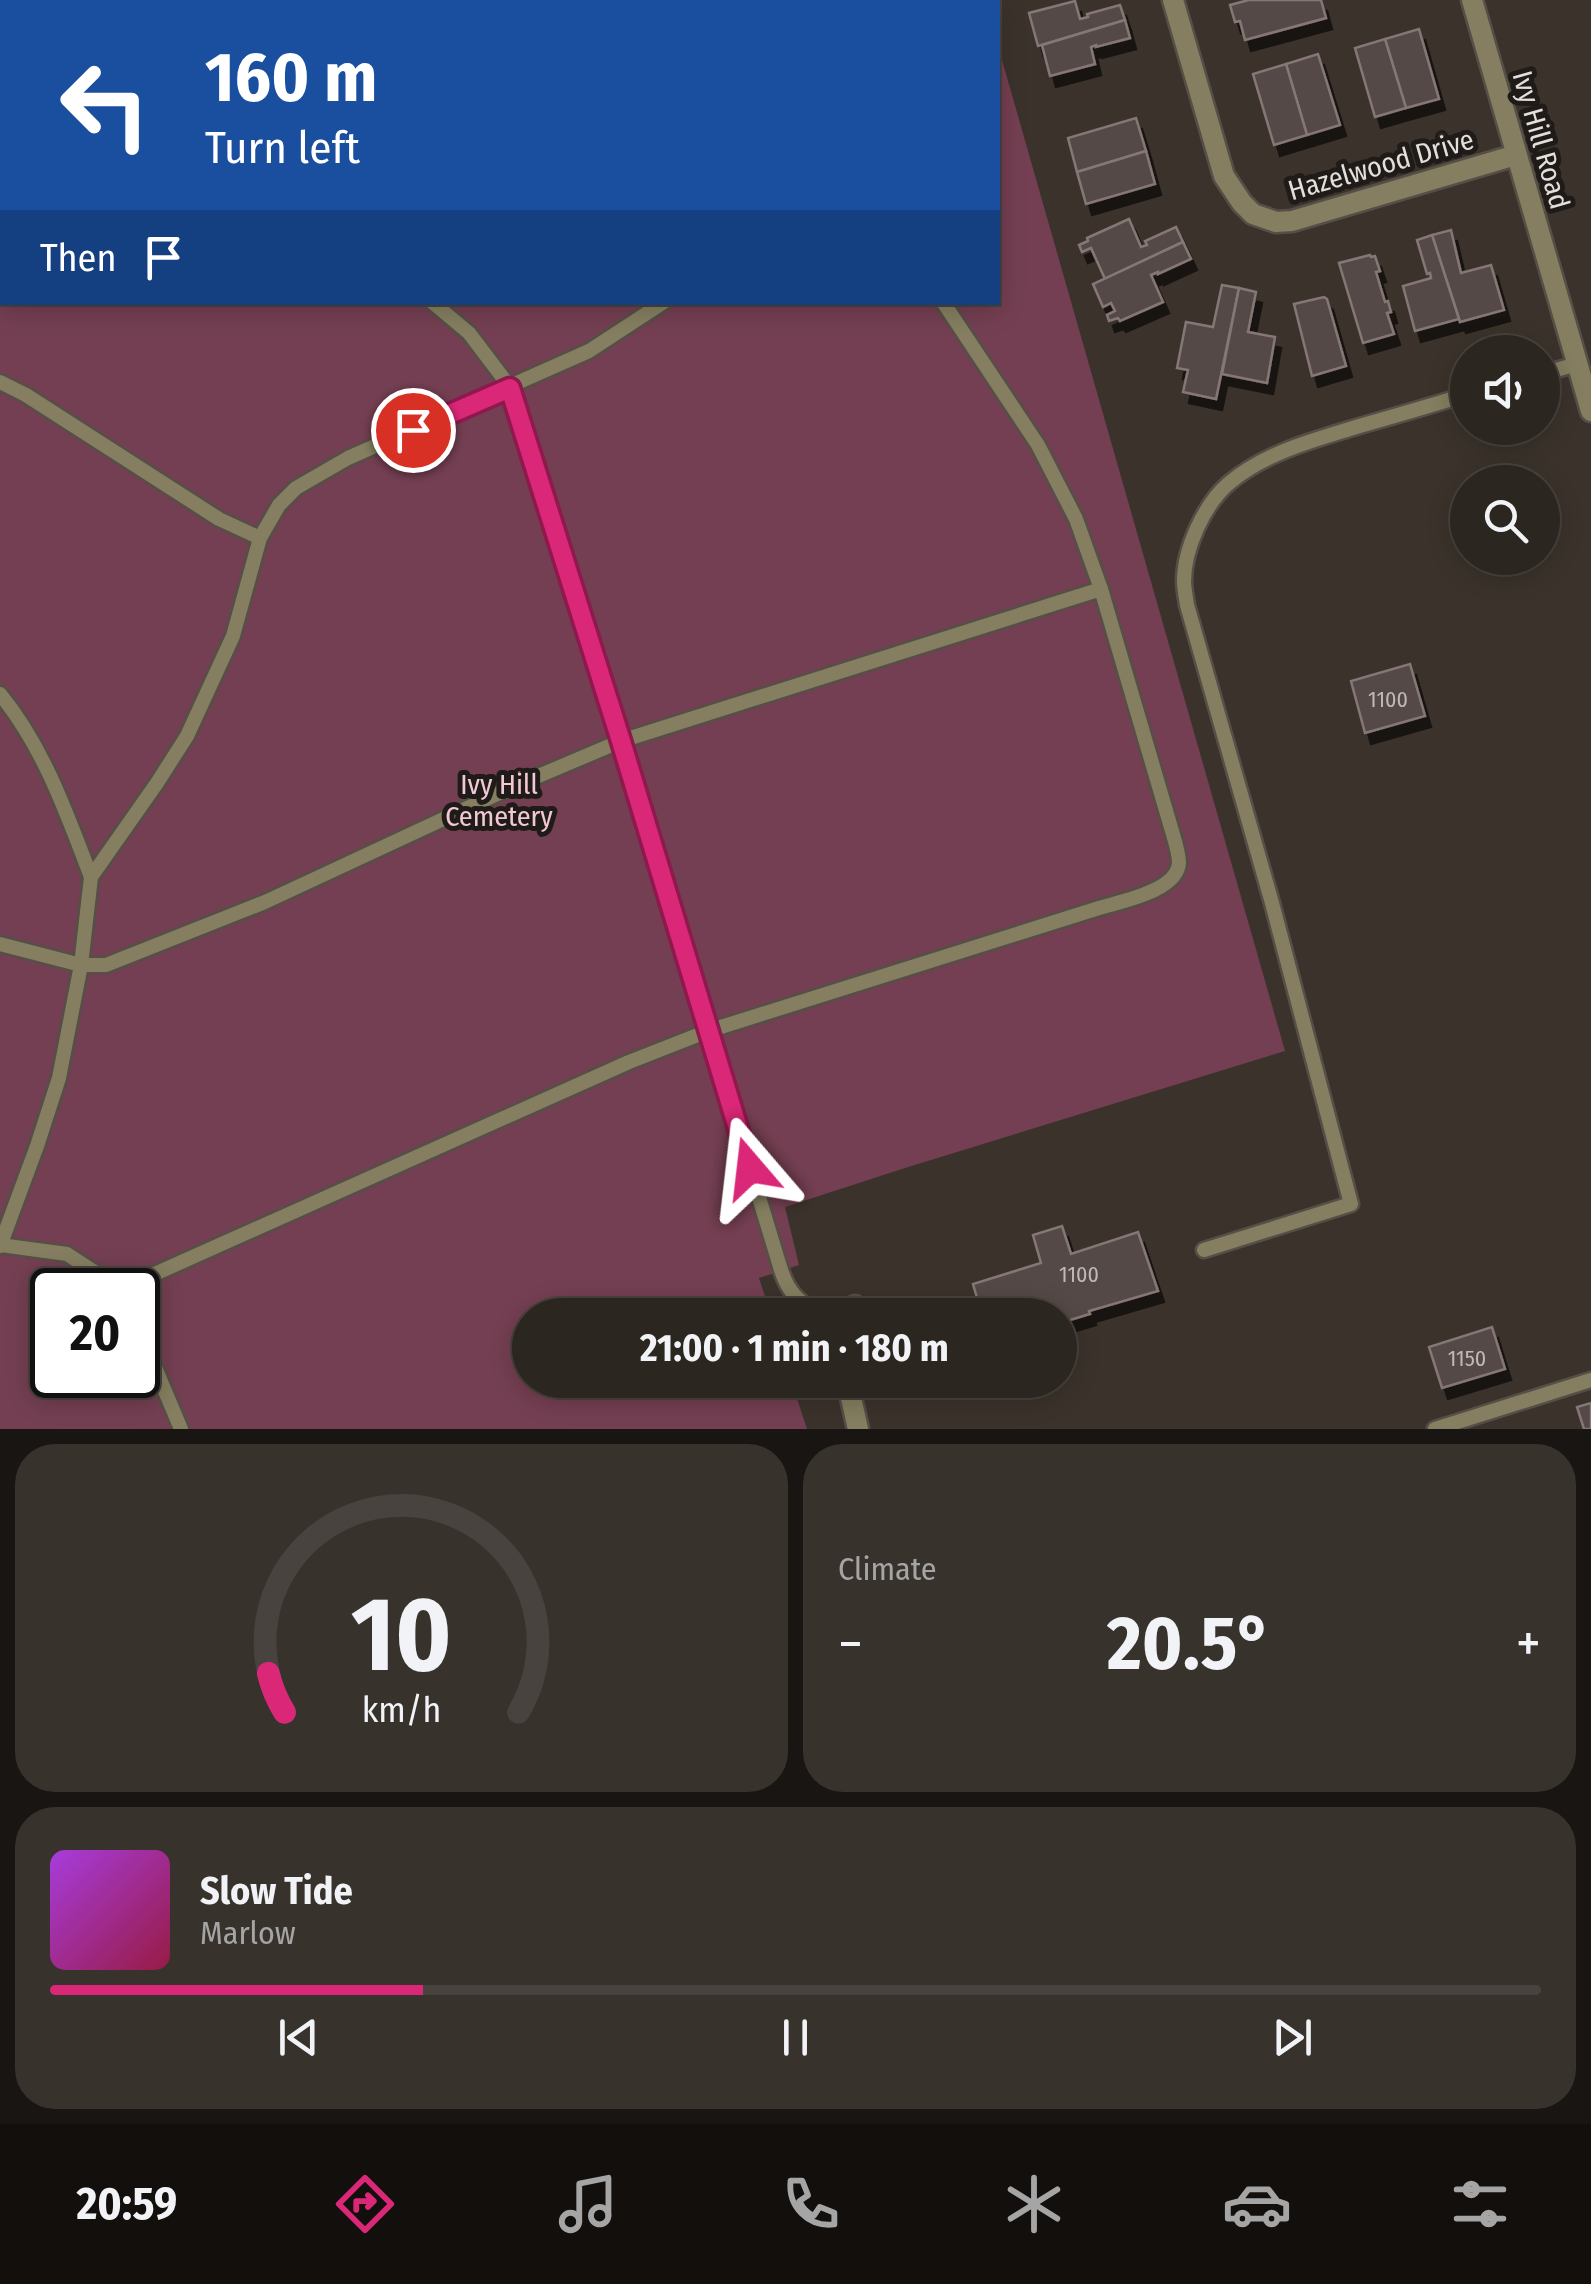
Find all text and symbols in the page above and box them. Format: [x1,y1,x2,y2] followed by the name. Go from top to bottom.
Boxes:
[205,36,377,120] text: 160 m
[40,40,170,170] icon: left
[1506,67,1576,213] street label: Ivy Hill Road
[205,121,360,175] text: Turn left
[1284,123,1478,207] street label: Hazelwood Drive
[136,230,191,285] icon: arrive
[40,235,116,281] text: Then
[1450,335,1560,575] map controls
[1450,335,1560,445] button: sound
[371,388,456,473] pin
[386,403,441,458] icon: arrive
[1450,465,1560,575] button: search
[1368,686,1408,713] house number: 1100
[445,768,553,833] park label: Ivy Hill Cemetery
[698,1116,802,1220] position arrow
[1059,1261,1099,1288] house number: 1100
[30,1268,160,1398] speed limit sign: 20
[640,1325,949,1371] text: 21:00 · 1 min · 180 m
[1448,1345,1486,1372] house number: 1150
[838,1550,937,1588] text: Climate
[351,1573,452,1698] text: 10
[1107,1599,1272,1689] text: 20.5°
[838,1611,863,1677] text: −
[1516,1611,1541,1677] text: +
[362,1689,441,1731] text: km/h
[200,1868,353,1914] text: Slow Tide
[200,1914,296,1952] text: Marlow
[271,2010,326,2065] icon: previous
[768,2010,823,2065] icon: pause
[1265,2010,1320,2065] icon: next
[330,2169,400,2239] icon: directions
[553,2169,623,2239] icon: music
[776,2169,846,2239] icon: phone
[999,2169,1069,2239] icon: climate
[1222,2169,1292,2239] icon: car
[1445,2169,1515,2239] icon: filters
[76,2177,177,2231] text: 20:59

